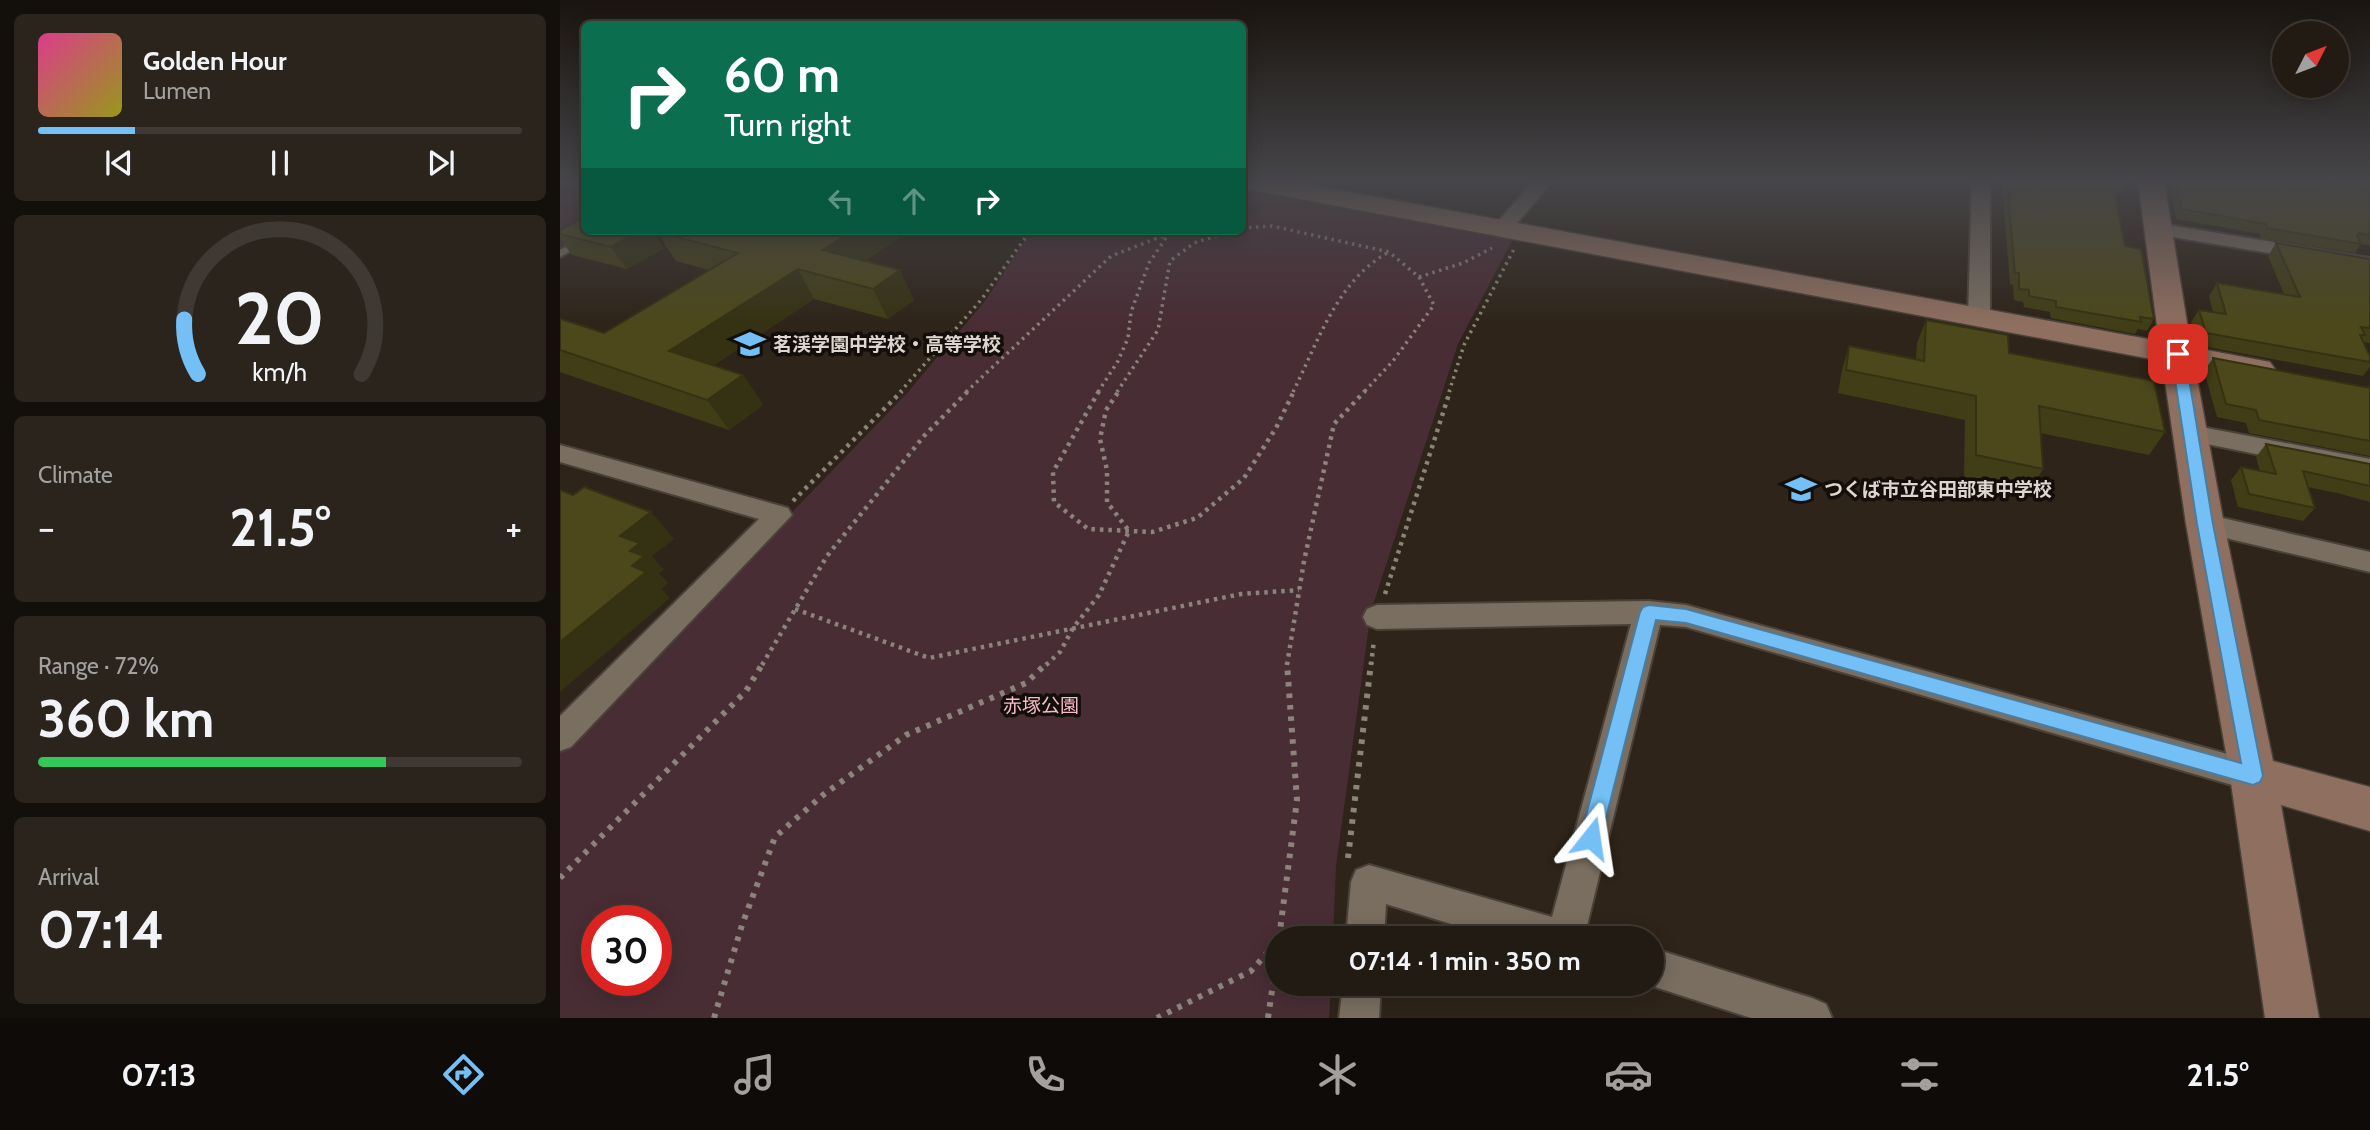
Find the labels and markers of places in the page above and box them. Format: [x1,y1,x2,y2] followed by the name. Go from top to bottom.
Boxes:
[2148,324,2208,384] pin
[733,327,767,361] school or university icon: 茗渓学園中学校・高等学校
[773,333,1001,356] place label: 茗渓学園中学校・高等学校
[1784,472,1818,506] school or university icon: つくば市立谷田部東中学校
[1824,478,2052,501] place label: つくば市立谷田部東中学校

